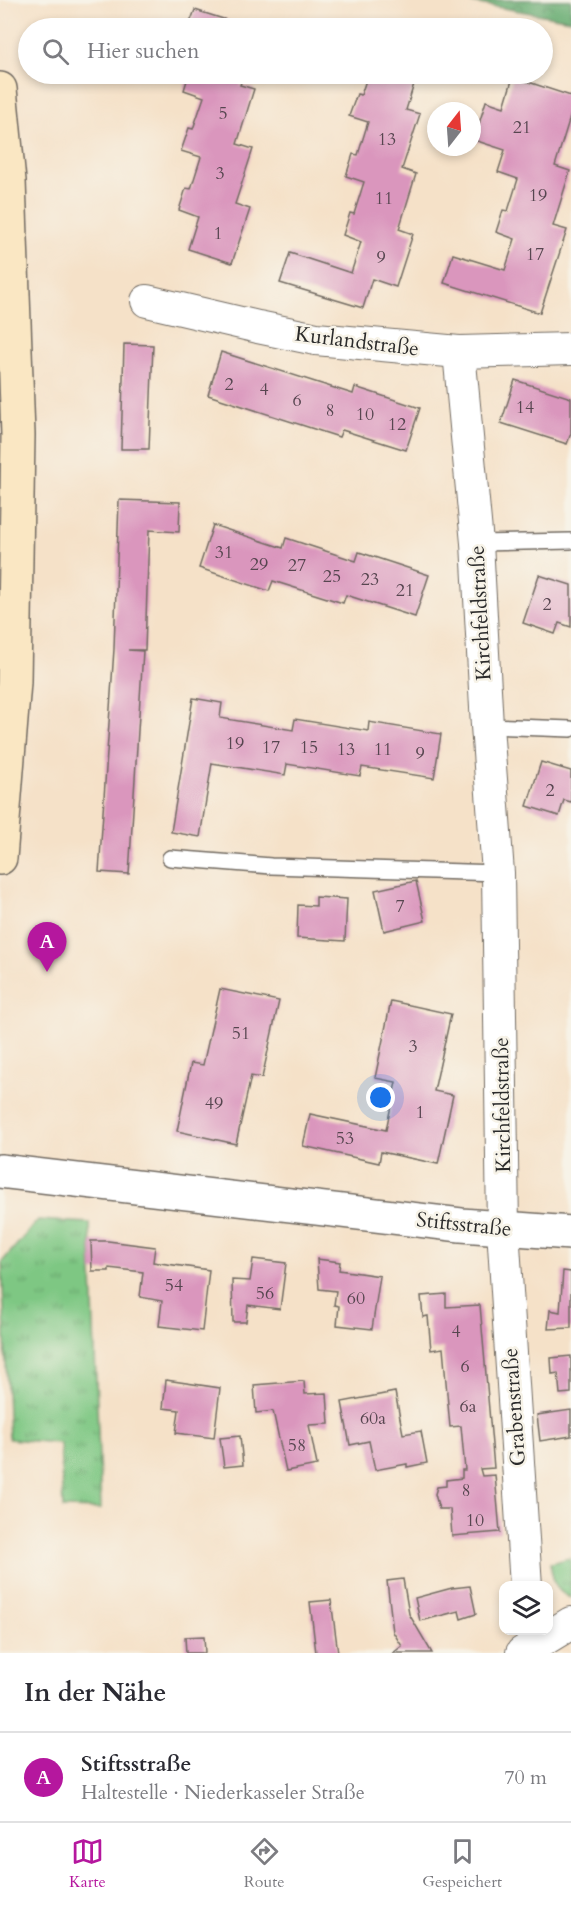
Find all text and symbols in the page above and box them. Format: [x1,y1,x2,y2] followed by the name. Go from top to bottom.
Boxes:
[18,18,553,84] search box
[39,35,72,68] icon: search
[87,36,200,66] text: Hier suchen
[218,101,228,126] house number: 5
[427,102,481,156] north arrow
[513,115,531,140] house number: 21
[378,127,396,152] house number: 13
[215,161,225,186] house number: 3
[529,183,547,208] house number: 19
[375,186,393,211] house number: 11
[213,221,223,246] house number: 1
[526,242,544,267] house number: 17
[376,245,386,270] house number: 9
[293,320,421,363] street label: Kurlandstraße
[224,372,234,397] house number: 2
[259,377,269,402] house number: 4
[292,388,302,413] house number: 6
[516,395,534,420] house number: 14
[325,398,335,423] house number: 8
[356,402,374,427] house number: 10
[388,412,406,437] house number: 12
[215,540,233,565] house number: 31
[462,545,499,681] street label: Kirchfeldstraße
[250,552,268,577] house number: 29
[288,553,306,578] house number: 27
[323,564,341,589] house number: 25
[361,567,379,592] house number: 23
[396,578,414,603] house number: 21
[542,592,552,617] house number: 2
[226,731,244,756] house number: 19
[262,735,280,760] house number: 17
[300,735,318,760] house number: 15
[337,737,355,762] house number: 13
[374,737,392,762] house number: 11
[415,741,425,766] house number: 9
[545,778,555,803] house number: 2
[395,894,405,919] house number: 7
[28,922,66,972] pin: A
[232,1021,250,1046] house number: 51
[408,1034,418,1059] house number: 3
[487,1037,518,1173] street label: Kirchfeldstraße
[366,1083,395,1112] your location
[205,1091,223,1116] house number: 49
[415,1100,425,1125] house number: 1
[336,1126,354,1151] house number: 53
[415,1205,513,1244] street label: Stiftsstraße
[165,1273,183,1298] house number: 54
[256,1281,274,1306] house number: 56
[347,1286,365,1311] house number: 60
[451,1319,461,1344] house number: 4
[496,1347,533,1467] street label: Grabenstraße
[460,1354,470,1379] house number: 6
[460,1394,477,1419] house number: 6a
[360,1406,386,1431] house number: 60a
[288,1433,306,1458] house number: 58
[461,1478,471,1503] house number: 8
[466,1508,484,1533] house number: 10
[499,1581,553,1635] map controls
[499,1581,553,1635] button: layers
[24,1675,166,1710] text: In der Nähe
[81,1749,191,1779] text: Stiftsstraße
[36,1764,51,1791] text: A
[504,1764,547,1791] text: 70 m
[81,1779,365,1806] text: Haltestelle · Niederkasseler Straße
[69,1835,106,1893] tab: Karte
[244,1835,285,1893] tab: Route
[422,1835,502,1893] tab: Gespeichert

